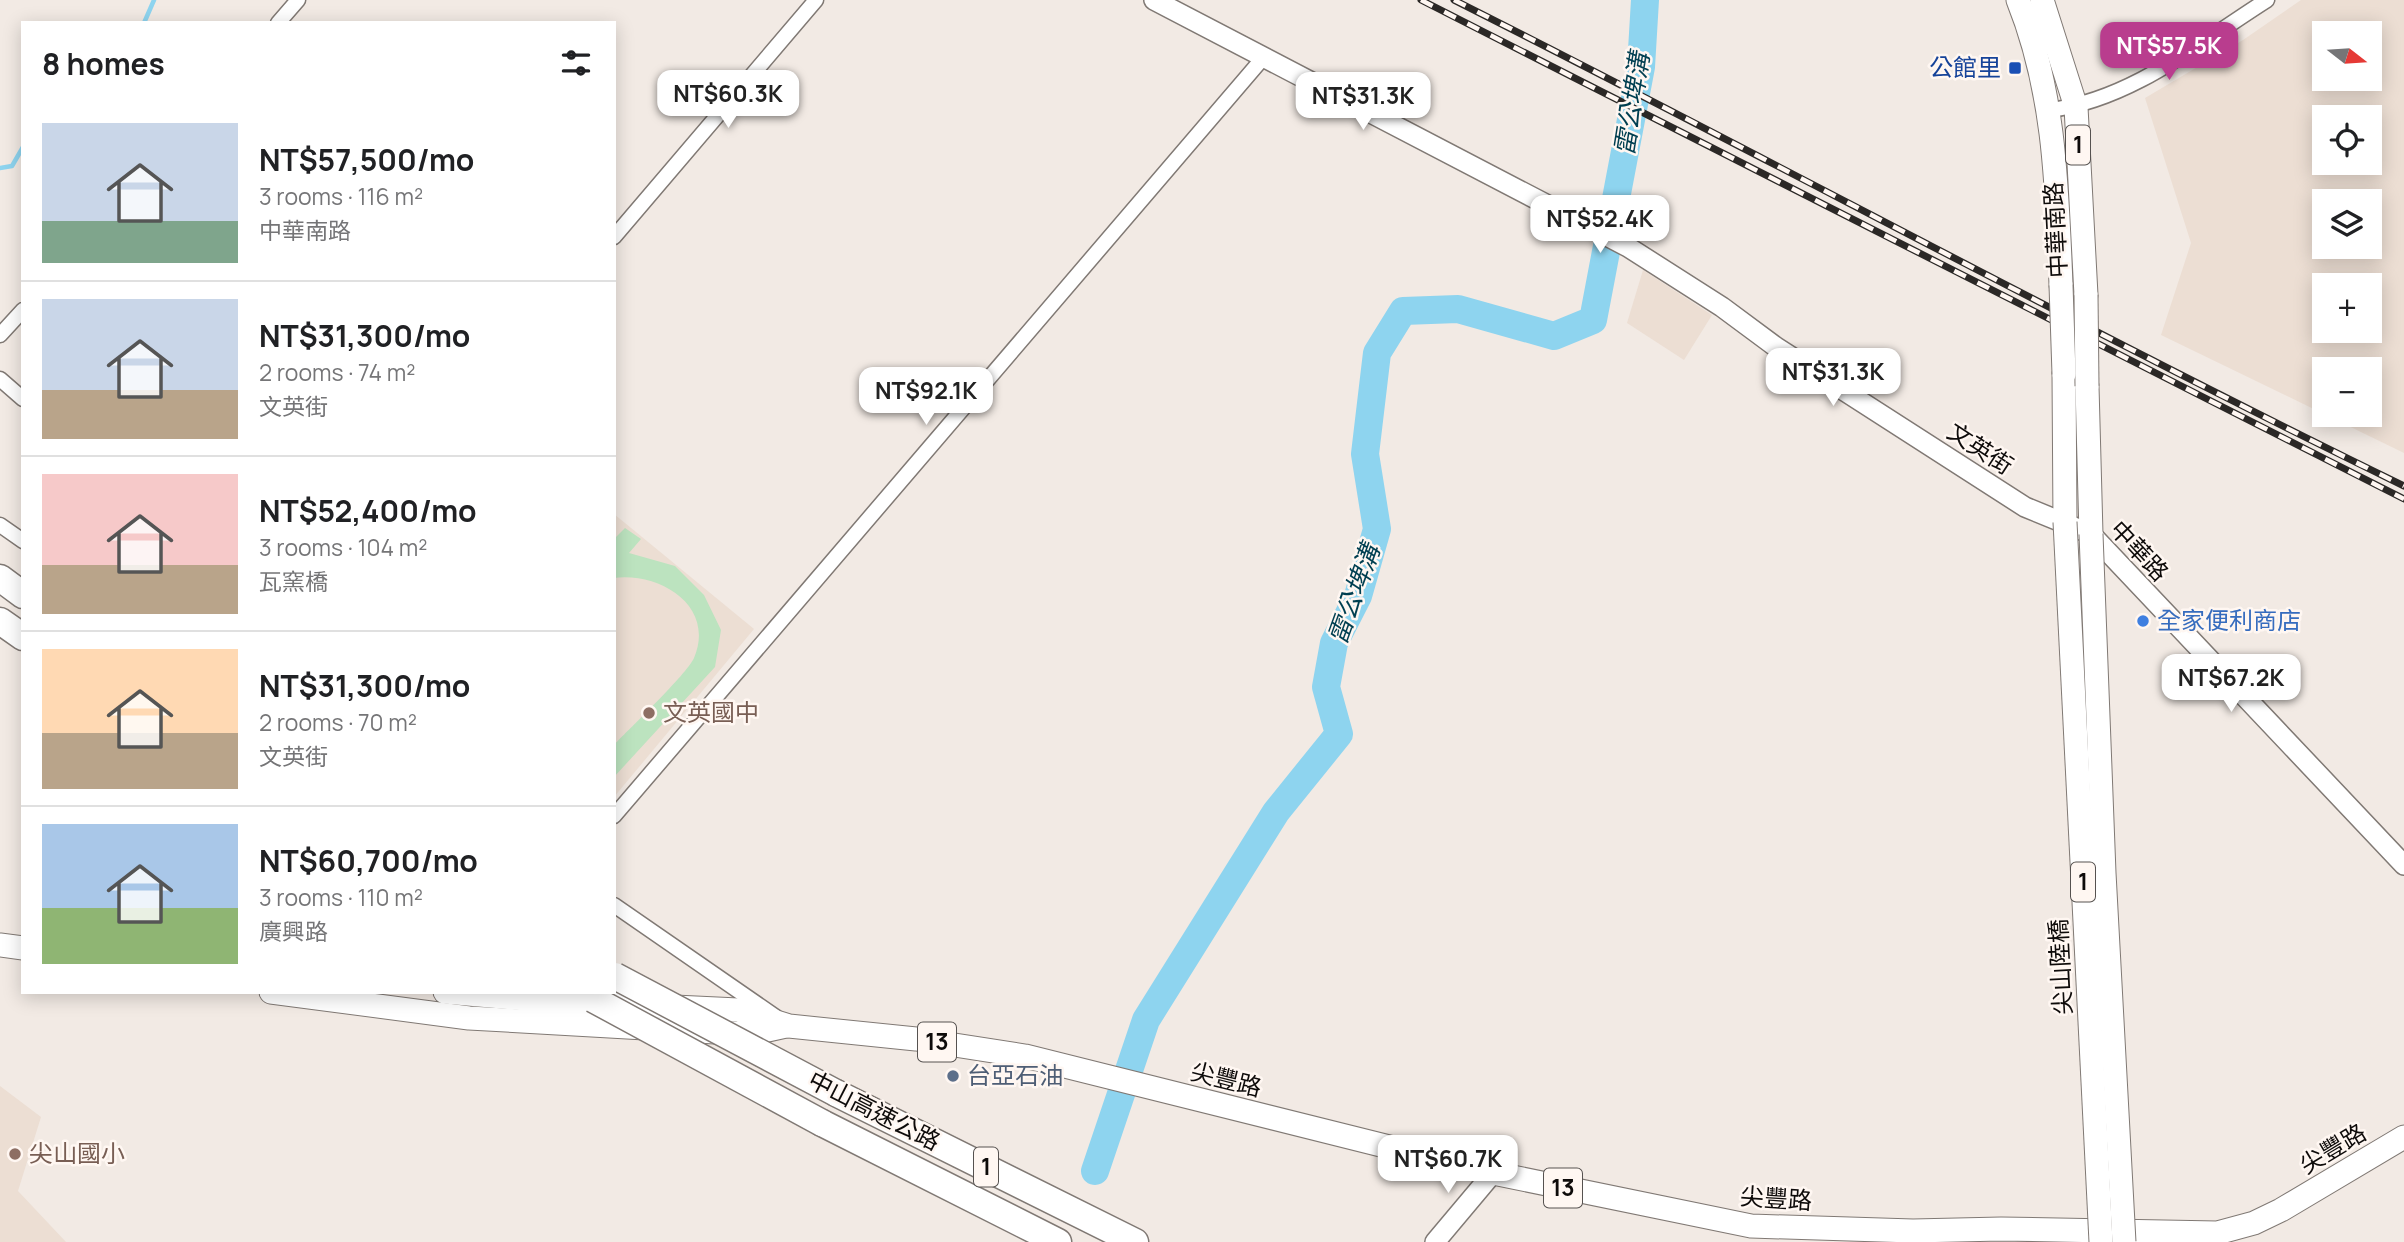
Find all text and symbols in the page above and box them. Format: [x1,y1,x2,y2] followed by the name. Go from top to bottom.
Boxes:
[2312,21,2382,91] north arrow
[2312,21,2382,427] map controls
[2097,22,2241,82] pin: NT$57.5K
[2116,29,2222,61] text: NT$57.5K
[42,43,165,84] text: 8 homes
[557,44,595,82] icon: filters
[1605,46,1658,158] water label: 雷公埤溝
[1929,50,2001,83] place label: 公館里
[2007,60,2023,76] marker: 公館里
[656,71,800,130] pin: NT$60.3K
[1291,72,1435,132] pin: NT$31.3K
[673,77,783,109] text: NT$60.3K
[1312,79,1414,111] text: NT$31.3K
[2312,105,2382,175] button: locate
[2066,126,2090,164] road number: 1
[259,139,474,180] text: NT$57,500/mo
[98,151,182,235] icon: home
[259,180,423,212] text: 3 rooms · 116 m²
[2036,181,2073,279] street label: 中華南路
[2312,189,2382,259] button: layers
[1528,196,1672,255] pin: NT$52.4K
[1546,202,1654,234] text: NT$52.4K
[259,214,351,246] text: 中華南路
[2312,273,2382,343] button: +
[259,315,470,356] text: NT$31,300/mo
[98,327,182,411] icon: home
[1761,348,1905,408] pin: NT$31.3K
[1782,355,1884,387] text: NT$31.3K
[259,356,415,388] text: 2 rooms · 74 m²
[2312,357,2382,427] button: −
[854,368,998,427] pin: NT$92.1K
[875,374,977,406] text: NT$92.1K
[259,390,328,422] text: 文英街
[1942,414,2020,481] street label: 文英街
[259,490,476,531] text: NT$52,400/mo
[98,502,182,586] icon: home
[2103,512,2177,588] street label: 中華路
[259,531,427,563] text: 3 rooms · 104 m²
[1318,535,1389,649] water label: 雷公埤溝
[259,565,328,597] text: 瓦窯橋
[2157,603,2301,636] place label: 全家便利商店
[2135,613,2151,629] marker: 全家便利商店
[2159,654,2303,714] pin: NT$67.2K
[2178,661,2284,693] text: NT$67.2K
[259,665,470,706] text: NT$31,300/mo
[98,677,182,761] icon: home
[663,695,759,728] place label: 文英國中
[641,705,657,721] marker: 文英國中
[259,706,417,738] text: 2 rooms · 70 m²
[259,740,328,772] text: 文英街
[259,840,478,881] text: NT$60,700/mo
[98,852,182,936] icon: home
[2071,862,2095,902] road number: 1
[259,881,423,913] text: 3 rooms · 110 m²
[259,915,328,947] text: 廣興路
[2041,918,2078,1016] street label: 尖山陸橋
[918,1023,956,1062] road number: 13
[1187,1054,1265,1103] street label: 尖豐路
[967,1058,1063,1091] place label: 台亞石油
[803,1062,946,1157] street label: 中山高速公路
[945,1068,961,1084] marker: 台亞石油
[2293,1115,2372,1180] street label: 尖豐路
[29,1136,125,1169] place label: 尖山國小
[1376,1136,1520,1195] pin: NT$60.7K
[1394,1142,1502,1174] text: NT$60.7K
[7,1146,23,1162] marker: 尖山國小
[974,1148,998,1186] road number: 1
[1544,1168,1582,1208] road number: 13
[1739,1179,1813,1216] street label: 尖豐路

